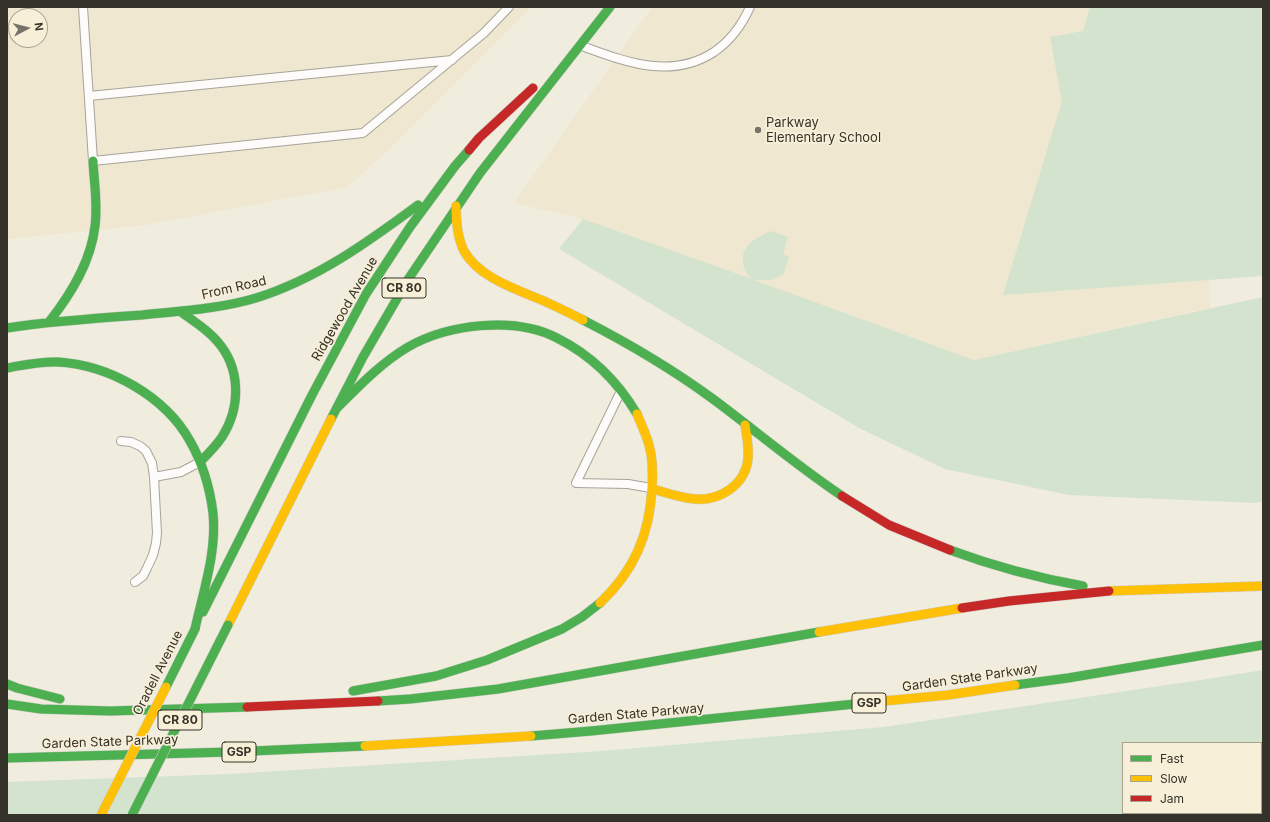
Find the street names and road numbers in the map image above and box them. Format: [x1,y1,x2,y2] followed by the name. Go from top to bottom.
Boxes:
[309,254,381,364] street label: Ridgewood Avenue
[200,273,268,303] street label: From Road
[382,278,426,298] road number: CR 80
[130,628,186,718] street label: Oradell Avenue
[901,661,1039,695] street label: Garden State Parkway
[852,693,886,713] road number: GSP
[567,700,705,728] street label: Garden State Parkway
[158,710,202,730] road number: CR 80
[41,732,179,752] street label: Garden State Parkway
[222,742,256,762] road number: GSP

